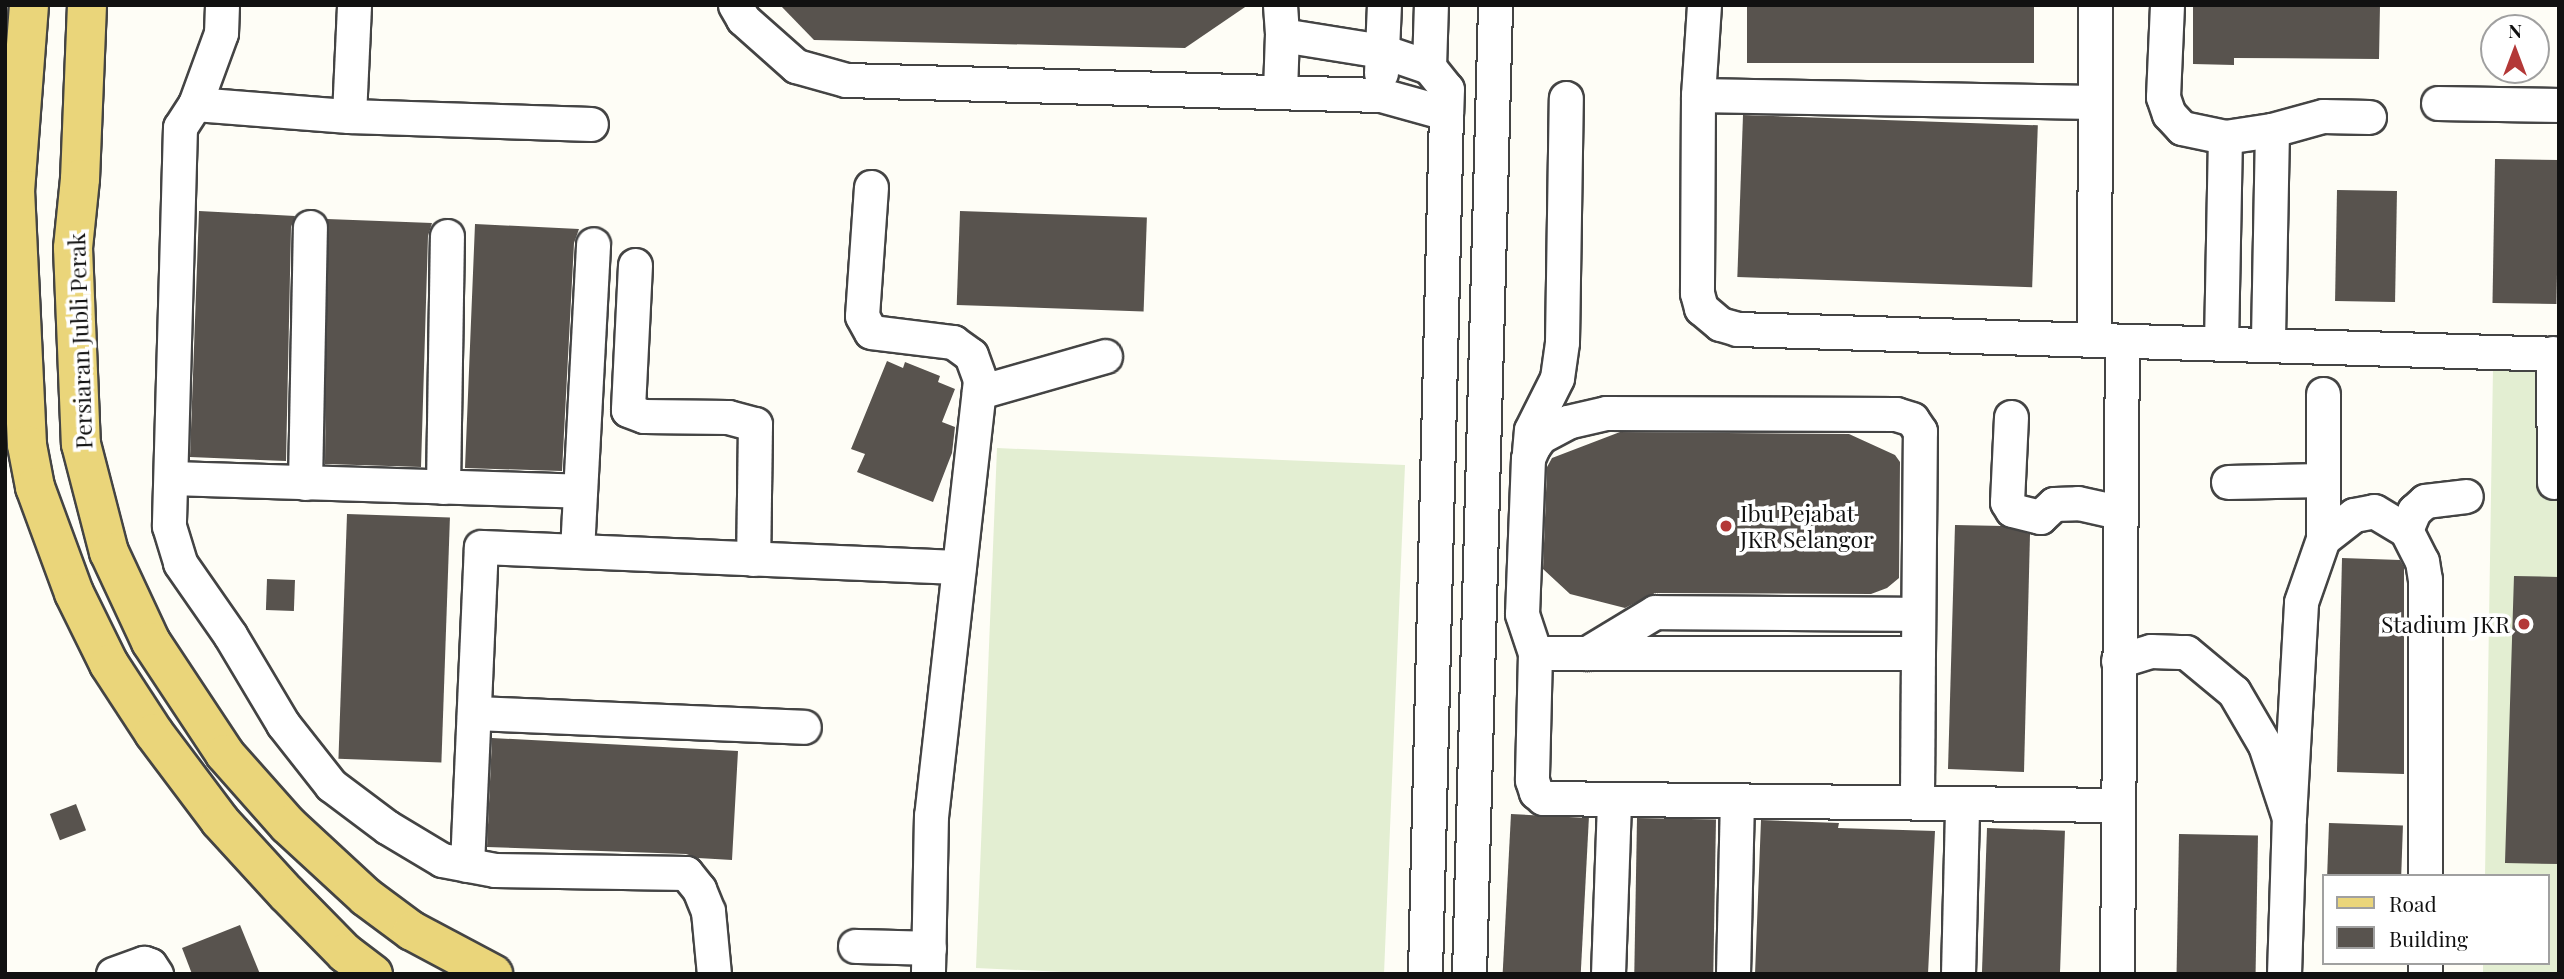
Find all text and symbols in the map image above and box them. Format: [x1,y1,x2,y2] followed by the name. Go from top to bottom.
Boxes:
[2480,14,2550,84] north arrow
[2508,17,2522,43] text: N
[62,232,98,450] street label: Persiaran Jubli Perak
[1740,499,1874,553] place label: Ibu Pejabat JKR Selangor
[1718,518,1734,534] marker: Ibu Pejabat JKR Selangor
[2381,610,2510,638] place label: Stadium JKR
[2516,616,2532,632] marker: Stadium JKR
[2322,874,2550,965] legend
[2389,889,2437,917] text: Road
[2389,924,2468,952] text: Building

